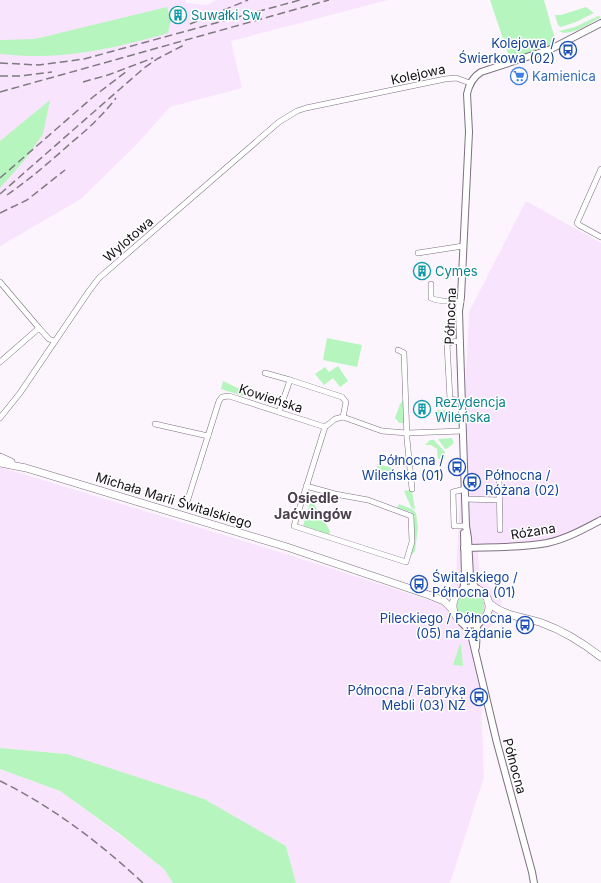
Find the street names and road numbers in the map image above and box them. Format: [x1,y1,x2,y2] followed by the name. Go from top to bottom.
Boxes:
[389,60,447,88] street label: Kolejowa
[100,213,156,265] street label: Wylotowa
[441,287,459,345] street label: Północna
[237,380,305,416] street label: Kowieńska
[94,469,254,532] street label: Michała Marii Świtalskiego
[509,520,557,542] street label: Różana
[500,736,530,796] street label: Północna

